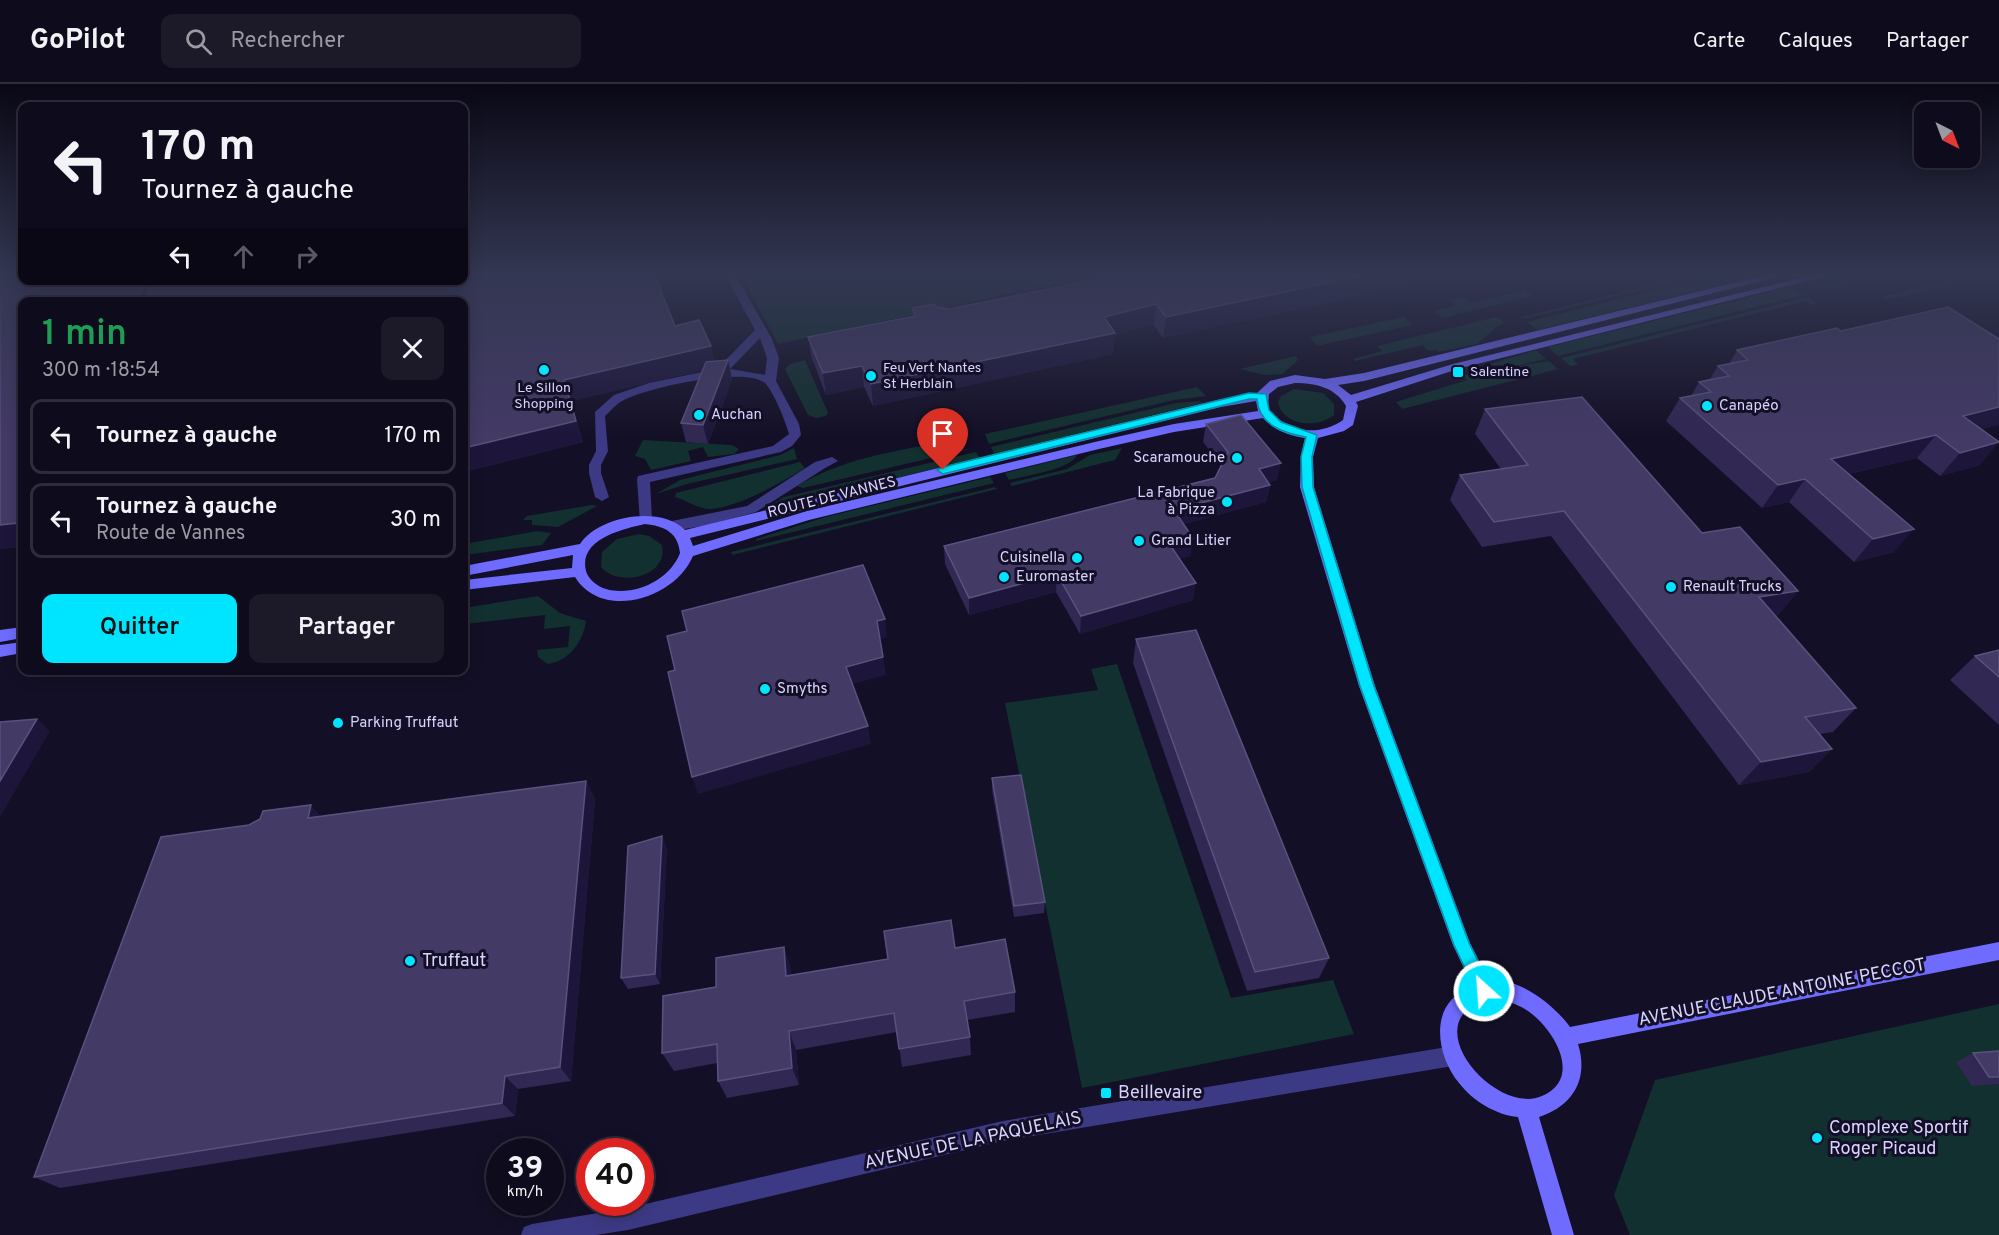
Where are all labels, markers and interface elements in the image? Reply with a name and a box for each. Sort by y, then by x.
search box [161,14,581,68]
text: GoPilot [30,23,125,59]
icon: search [182,25,215,58]
text: Rechercher [230,28,345,55]
text: Carte [1693,28,1745,55]
text: Calques [1778,28,1853,55]
text: Partager [1886,28,1969,55]
north arrow [1914,102,1980,168]
map controls [1914,102,1980,168]
text: 170 m [141,122,255,175]
icon: left [42,126,120,204]
text: Tournez à gauche [141,174,354,208]
icon: left [164,240,197,273]
icon: ahead [227,240,260,273]
icon: right [290,240,323,273]
text: 1 min [42,312,127,358]
button: close [381,317,444,380]
text: 300 m · 18:54 [42,358,160,384]
place label: Feu Vert Nantes St Herblain [883,360,981,393]
marker: Le Sillon Shopping [537,363,551,377]
place label: Salentine [1470,364,1529,381]
marker: Salentine [1451,365,1465,379]
marker: Feu Vert Nantes St Herblain [864,369,878,383]
place label: Le Sillon Shopping [514,380,574,413]
place label: Canapéo [1719,397,1779,416]
marker: Canapéo [1700,399,1714,413]
place label: Auchan [711,406,762,425]
marker: Auchan [692,408,706,422]
pin [917,408,968,470]
icon: arrive [926,417,959,450]
icon: left [45,420,78,453]
text: Tournez à gauche [96,423,277,450]
text: 170 m [384,423,441,450]
place label: Scaramouche [1133,449,1225,468]
marker: Scaramouche [1230,451,1244,465]
street label: ROUTE DE VANNES [766,473,898,523]
place label: La Fabrique à Pizza [1137,484,1215,520]
text: Tournez à gauche [96,494,277,521]
marker: La Fabrique à Pizza [1220,495,1234,509]
icon: left [45,504,78,537]
text: 30 m [390,507,441,534]
text: Route de Vannes [96,521,245,547]
place label: Grand Litier [1151,532,1231,551]
marker: Grand Litier [1132,534,1146,548]
place label: Cuisinella [1000,549,1065,568]
marker: Cuisinella [1070,551,1084,565]
place label: Euromaster [1016,568,1095,587]
marker: Euromaster [997,570,1011,584]
place label: Renault Trucks [1683,578,1782,597]
marker: Renault Trucks [1664,580,1678,594]
button: Quitter [42,594,237,663]
button: Partager [249,594,444,663]
place label: Smyths [777,680,828,699]
marker: Smyths [758,682,772,696]
place label: Parking Truffaut [350,714,459,733]
marker: Parking Truffaut [331,716,345,730]
place label: Truffaut [422,950,486,973]
marker: Truffaut [403,954,417,968]
street label: AVENUE CLAUDE ANTOINE PECCOT [1636,954,1928,1032]
position arrow [1452,959,1516,1023]
place label: Beillevaire [1118,1082,1202,1105]
marker: Beillevaire [1099,1086,1113,1100]
street label: AVENUE DE LA PAQUELAIS [862,1107,1084,1175]
place label: Complexe Sportif Roger Picaud [1829,1117,1968,1161]
marker: Complexe Sportif Roger Picaud [1810,1131,1824,1145]
speed limit sign: 40 [576,1138,654,1216]
text: 39 [507,1151,543,1188]
text: km/h [507,1183,543,1202]

